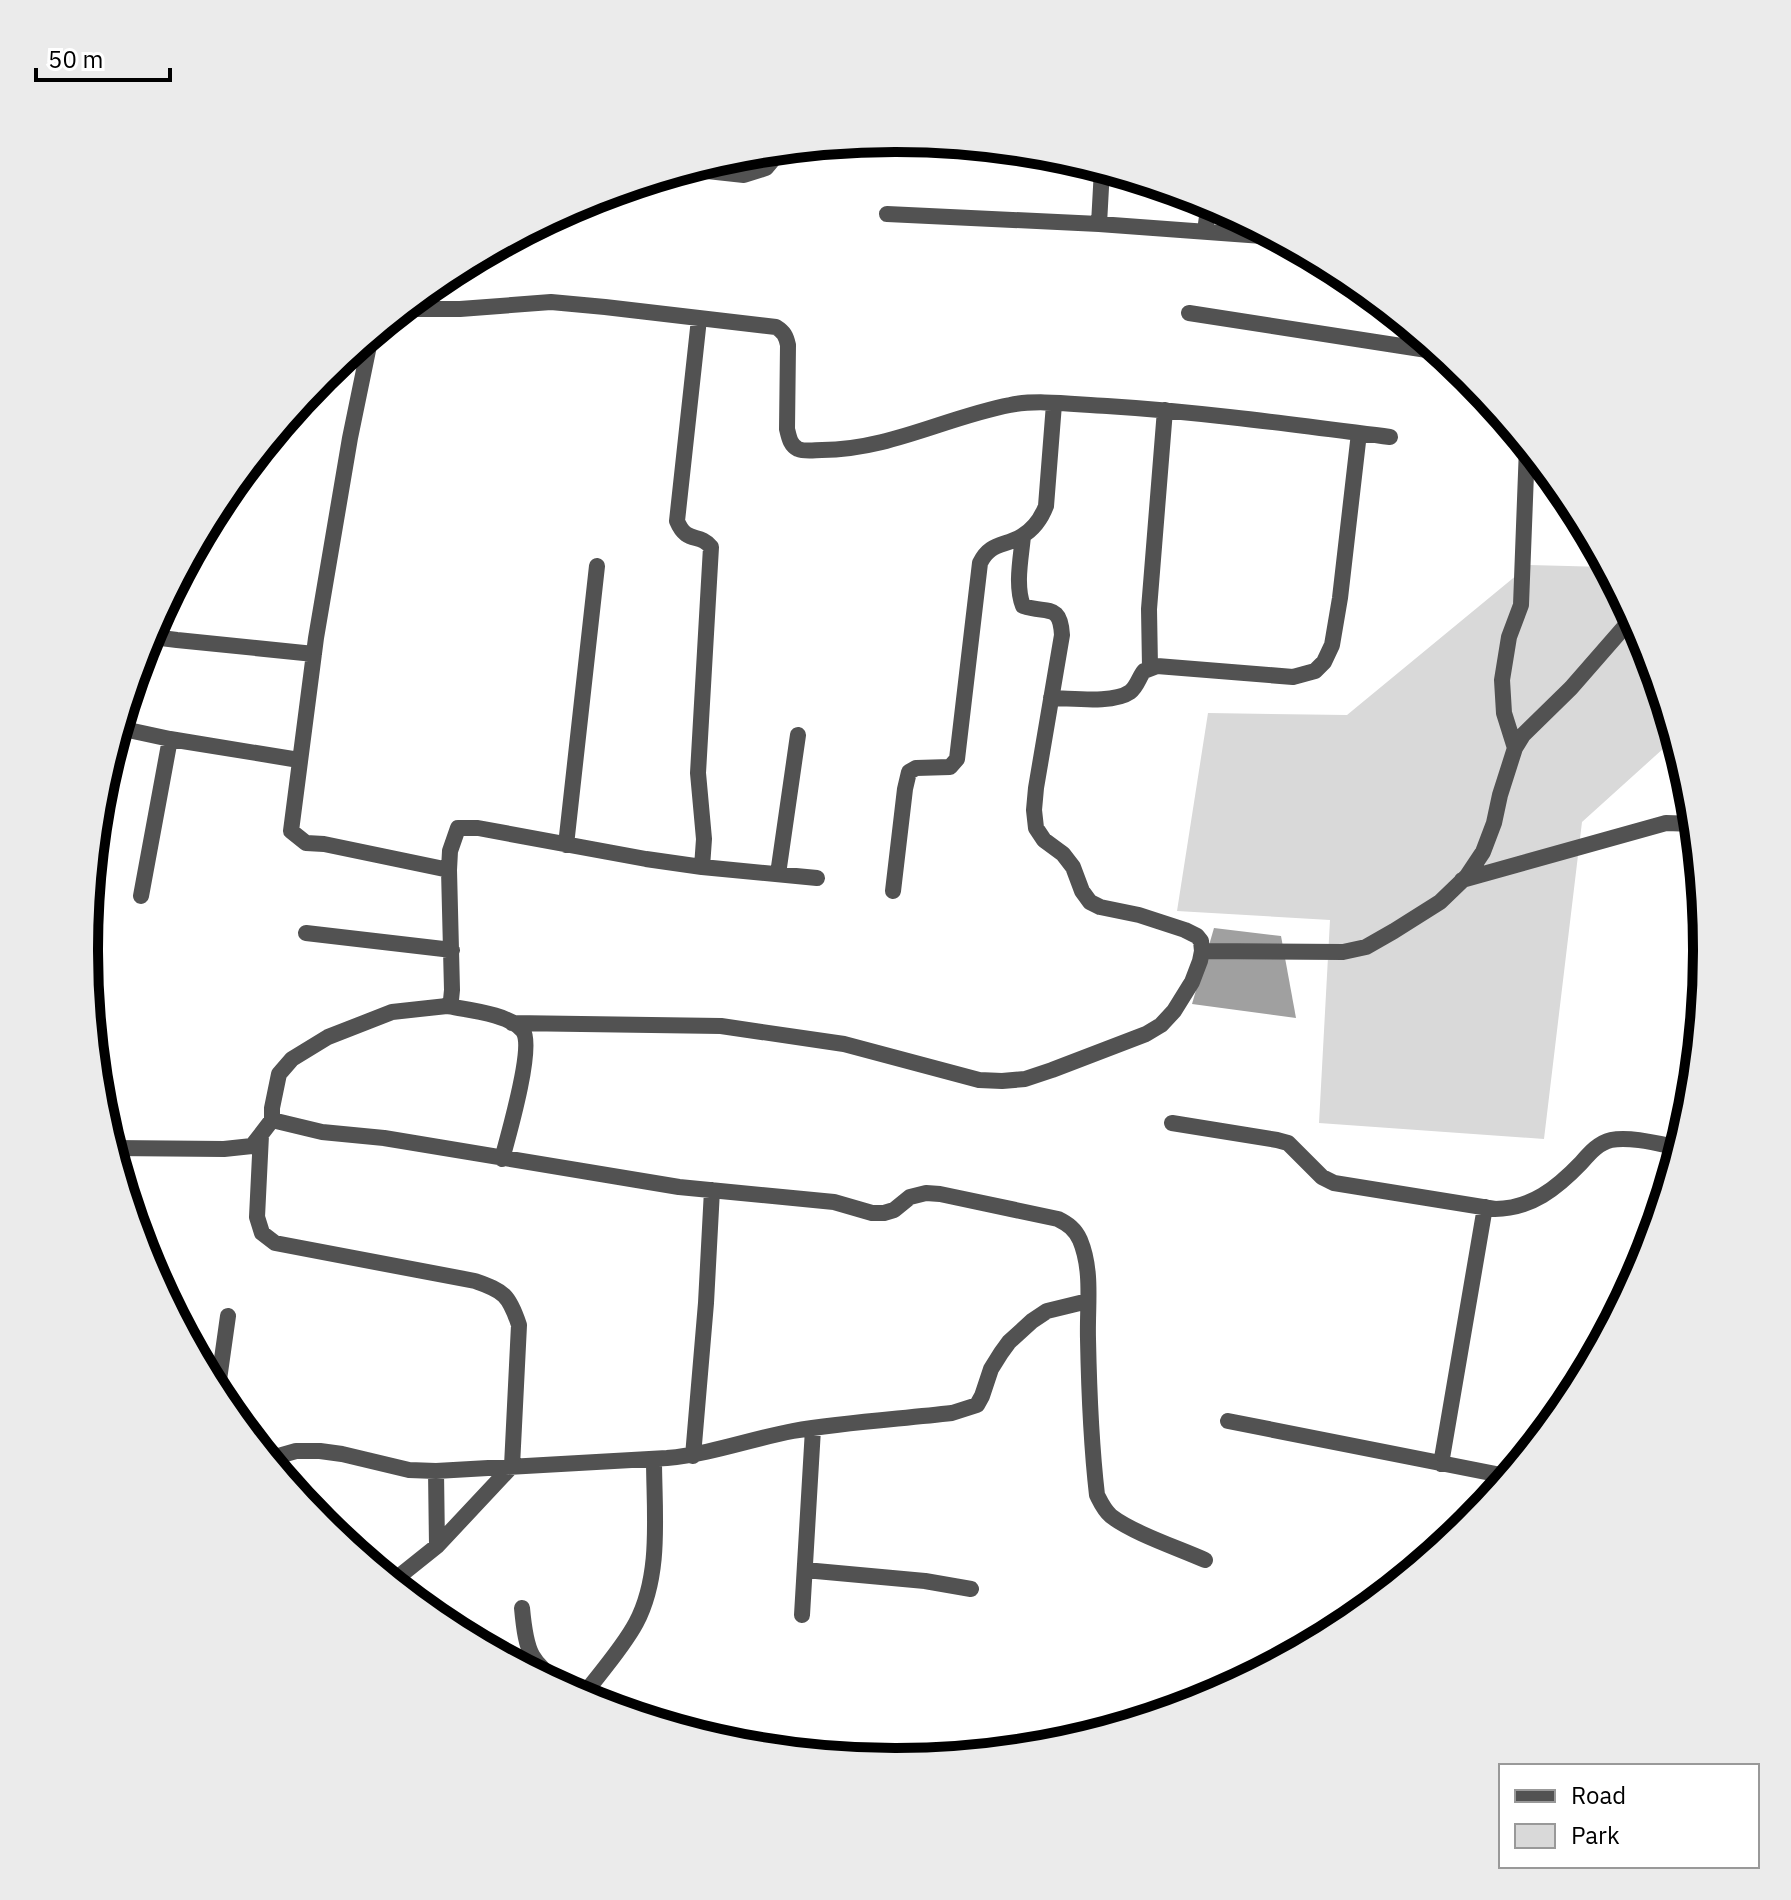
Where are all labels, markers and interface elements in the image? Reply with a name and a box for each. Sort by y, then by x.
scale bar [36,32,170,82]
text: 50 m [48,43,103,75]
legend [1499,1764,1759,1868]
text: Road [1571,1779,1626,1811]
text: Park [1571,1819,1620,1851]

